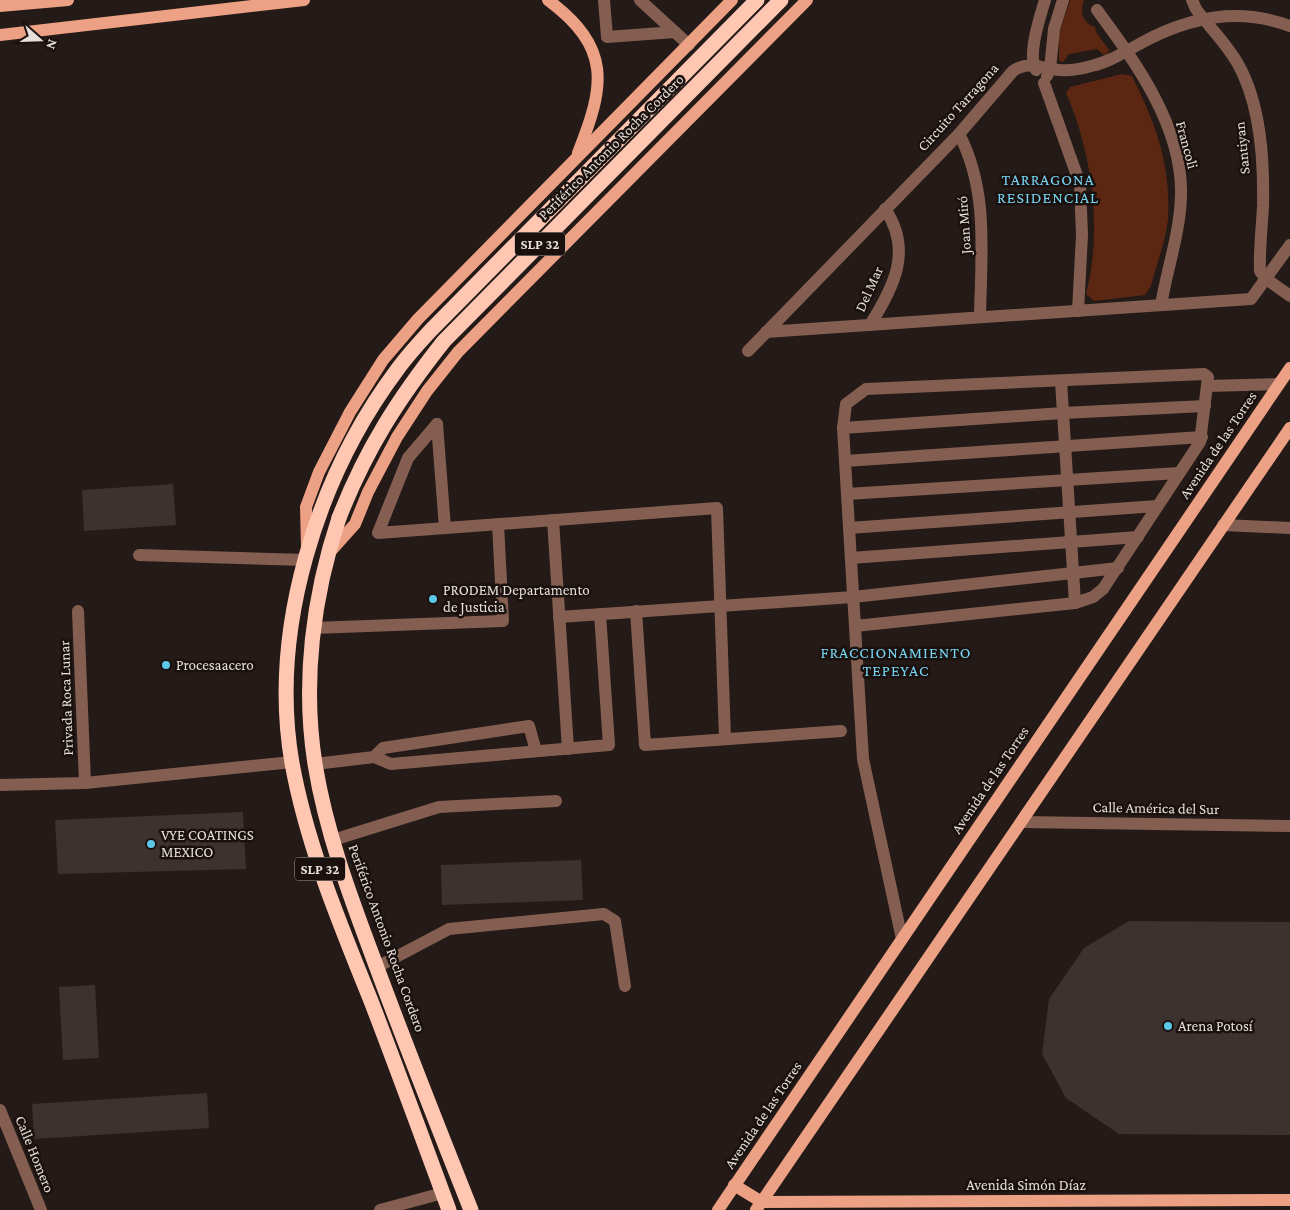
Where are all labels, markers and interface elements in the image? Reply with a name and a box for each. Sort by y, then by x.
north arrow [15,15,65,65]
text: N [43,37,61,52]
street label: Circuito Tarragona [914,60,1002,155]
street label: Periférico Antonio Rocha Cordero [535,71,687,223]
street label: Francoli [1173,119,1201,171]
street label: Santiyan [1231,121,1254,175]
district label: TARRAGONA RESIDENCIAL [997,171,1099,206]
street label: Joan Miró [954,195,975,257]
road number: SLP 32 [515,232,565,255]
street label: Del Mar [852,263,886,314]
street label: Avenida de las Torres [1176,388,1260,502]
place label: PRODEM Departamento de Justicia [443,582,590,616]
marker: PRODEM Departamento de Justicia [427,593,439,605]
street label: Privada Roca Lunar [56,639,76,756]
district label: FRACCIONAMIENTO TEPEYAC [821,644,971,679]
place label: Procesaacero [176,657,254,673]
marker: Procesaacero [160,659,172,671]
street label: Avenida de las Torres [948,723,1032,837]
street label: Calle América del Sur [1092,799,1220,817]
place label: VYE COATINGS MEXICO [161,827,254,860]
marker: VYE COATINGS MEXICO [145,838,157,850]
street label: Periférico Antonio Rocha Cordero [346,842,428,1034]
road number: SLP 32 [295,858,345,881]
place label: Arena Potosí [1178,1018,1254,1034]
marker: Arena Potosí [1162,1020,1174,1032]
street label: Avenida de las Torres [721,1058,805,1172]
street label: Calle Homero [12,1113,58,1195]
street label: Avenida Simón Díaz [966,1177,1086,1193]

